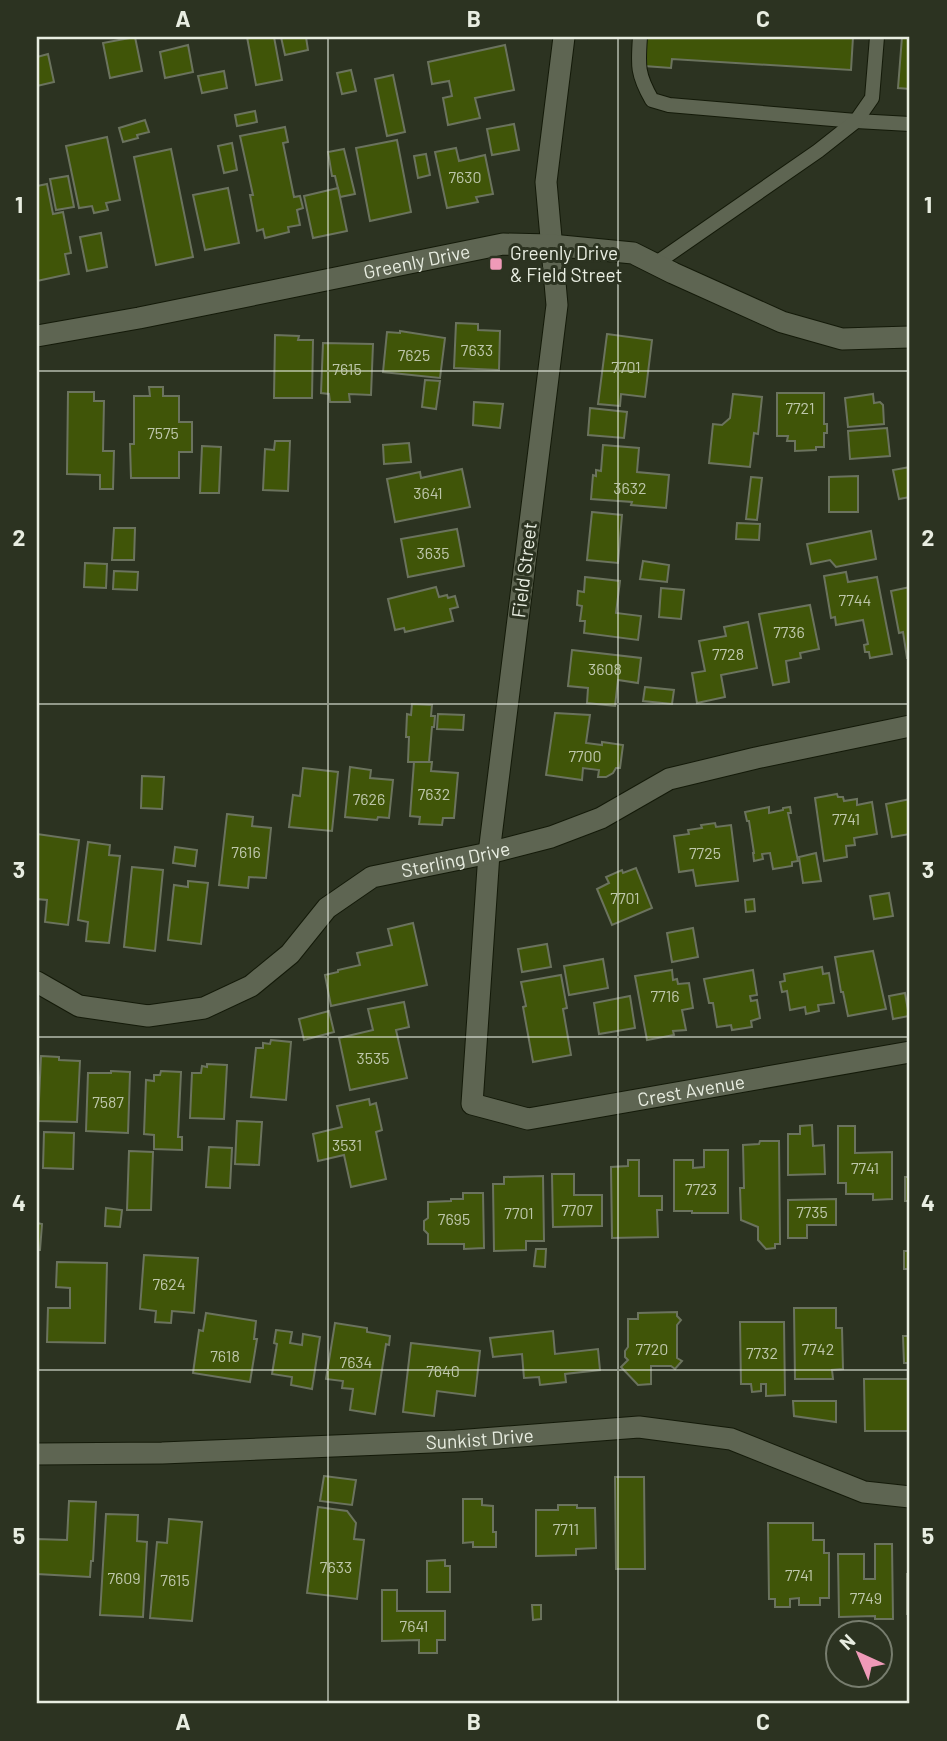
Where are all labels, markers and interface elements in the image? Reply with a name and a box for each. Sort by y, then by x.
text: A [175,4,191,32]
text: B [467,4,481,32]
text: C [756,4,770,32]
house number: 7630 [448,167,482,186]
text: 1 [15,190,23,218]
text: 1 [924,190,932,218]
street label: Greenly Drive [361,239,472,283]
place label: Greenly Drive & Field Street [510,241,622,286]
marker: Greenly Drive & Field Street [488,256,504,272]
house number: 7633 [461,340,493,359]
house number: 7625 [398,345,430,364]
house number: 7701 [611,357,641,376]
house number: 7615 [332,359,362,378]
house number: 7721 [785,398,815,417]
house number: 7575 [147,423,179,442]
house number: 3632 [613,478,647,497]
house number: 3641 [413,483,443,502]
street label: Field Street [506,521,541,619]
text: 2 [13,523,25,551]
text: 2 [922,523,934,551]
house number: 3635 [417,543,449,562]
house number: 7744 [839,590,871,609]
house number: 7736 [773,622,805,641]
house number: 7728 [712,644,744,663]
house number: 3608 [588,659,622,678]
house number: 7700 [568,746,602,765]
house number: 7632 [418,784,450,803]
house number: 7626 [353,789,385,808]
house number: 7741 [832,809,860,828]
street label: Sterling Drive [399,836,512,882]
house number: 7616 [231,842,261,861]
house number: 7725 [689,843,721,862]
text: 3 [13,855,25,883]
text: 3 [922,855,934,883]
house number: 7701 [610,888,640,907]
house number: 7716 [650,986,680,1005]
house number: 3535 [357,1048,389,1067]
street label: Crest Avenue [636,1069,747,1111]
house number: 7587 [92,1092,124,1111]
house number: 3531 [332,1135,362,1154]
house number: 7741 [851,1158,879,1177]
house number: 7723 [685,1179,717,1198]
text: 4 [12,1188,26,1216]
text: 4 [921,1188,935,1216]
house number: 7707 [561,1200,593,1219]
house number: 7735 [796,1202,828,1221]
house number: 7701 [504,1203,534,1222]
house number: 7695 [438,1209,470,1228]
house number: 7624 [152,1274,186,1293]
house number: 7720 [636,1339,668,1358]
house number: 7742 [802,1339,834,1358]
house number: 7732 [746,1343,778,1362]
house number: 7618 [210,1346,240,1365]
house number: 7634 [340,1352,372,1371]
house number: 7640 [426,1361,460,1380]
street label: Sunkist Drive [425,1423,534,1453]
house number: 7711 [553,1519,579,1538]
text: 5 [13,1521,25,1549]
text: 5 [922,1521,934,1549]
house number: 7633 [320,1557,352,1576]
house number: 7741 [785,1565,813,1584]
house number: 7609 [107,1568,141,1587]
house number: 7615 [160,1570,190,1589]
house number: 7749 [850,1588,882,1607]
house number: 7641 [400,1616,428,1635]
north arrow [824,1618,894,1688]
text: N [834,1629,859,1654]
text: A [175,1707,191,1735]
text: B [467,1707,481,1735]
text: C [756,1707,770,1735]

